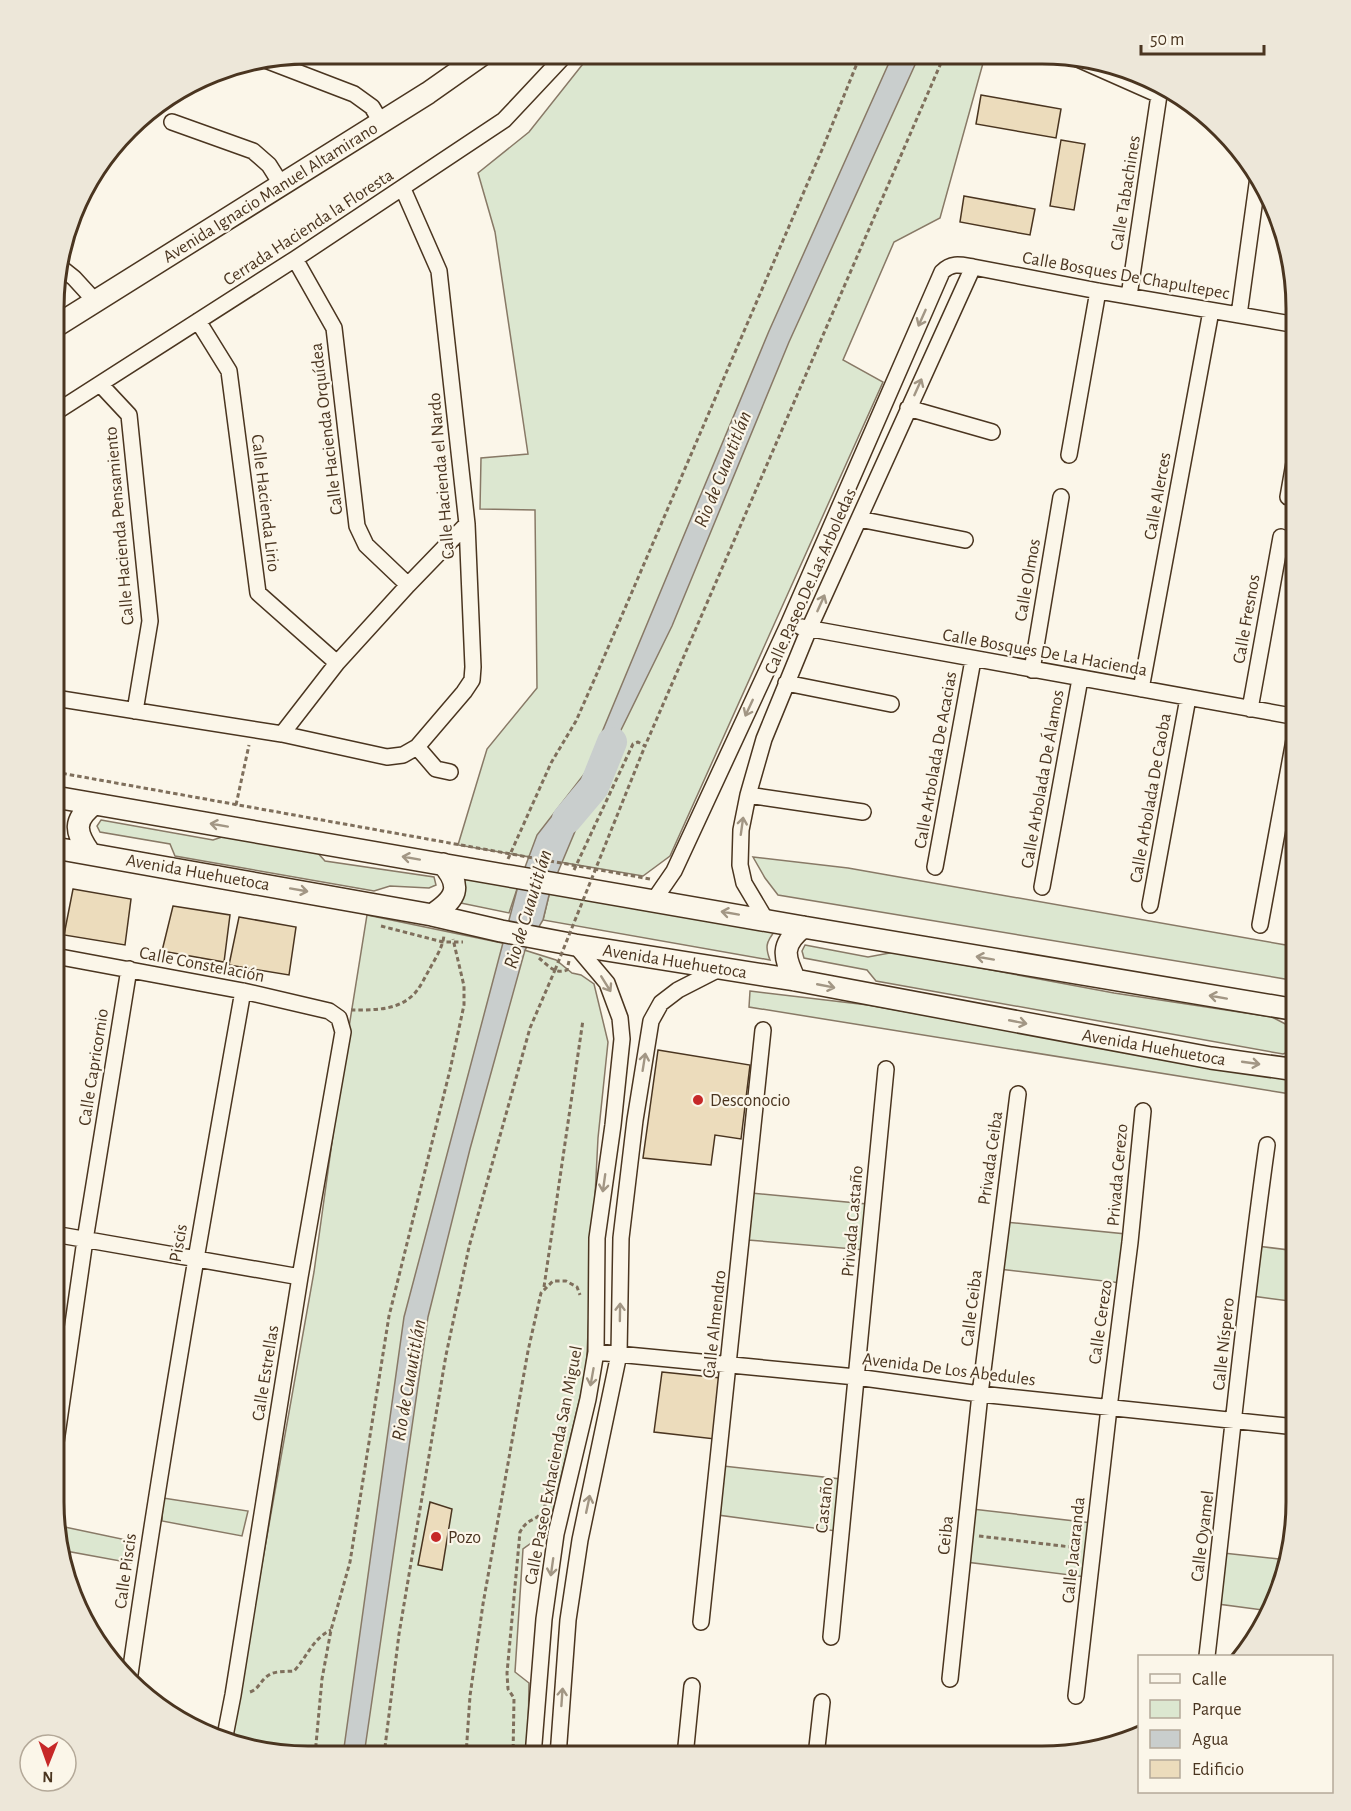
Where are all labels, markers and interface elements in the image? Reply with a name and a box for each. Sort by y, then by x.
scale bar [1141,18,1264,56]
text: 50 m [1150,31,1184,49]
street label: Avenida Ignacio Manuel Altamirano [160,119,381,267]
street label: Calle Tabachines [1108,134,1144,252]
street label: Cerrada Hacienda la Floresta [220,166,397,290]
street label: Calle Bosques De Chapultepec [1021,249,1231,303]
one-way arrow [916,309,927,327]
street label: Calle Hacienda Orquídea [307,342,346,516]
one-way arrow [913,378,924,396]
street label: Calle Hacienda el Nardo [426,392,458,560]
water label: Rio de Cuautitlán [691,408,755,530]
street label: Calle Hacienda Pensamiento [102,426,138,626]
street label: Calle Hacienda Lirio [248,433,282,573]
street label: Calle Alerces [1141,451,1175,541]
street label: Calle Paseo De Las Arboledas [762,486,860,677]
street label: Calle Olmos [1012,537,1044,623]
street label: Calle Fresnos [1230,573,1264,665]
one-way arrow [816,594,827,612]
street label: Calle Bosques De La Hacienda [941,626,1149,680]
street label: Calle Arbolada De Acacias [912,670,960,850]
street label: Calle Arbolada De Álamos [1015,688,1068,870]
one-way arrow [742,698,754,716]
street label: Calle Arbolada De Caoba [1127,712,1175,885]
one-way arrow [737,816,748,836]
one-way arrow [210,820,230,831]
water label: Rio de Cuautitlán [500,847,556,971]
street label: Avenida Huehuetoca [124,851,271,895]
one-way arrow [402,852,422,863]
one-way arrow [289,885,308,896]
one-way arrow [721,907,741,918]
street label: Avenida Huehuetoca [601,942,748,982]
street label: Calle Constelación [138,944,266,986]
one-way arrow [975,952,995,963]
one-way arrow [600,976,612,992]
one-way arrow [816,981,836,992]
one-way arrow [1209,991,1229,1002]
street label: Calle Capricornio [76,1007,112,1127]
one-way arrow [1008,1017,1027,1028]
street label: Avenida Huehuetoca [1080,1026,1227,1070]
one-way arrow [639,1053,650,1073]
one-way arrow [1241,1058,1261,1069]
place label: Desconocio [710,1092,791,1110]
marker: Desconocio [691,1093,705,1107]
street label: Privada Ceiba [975,1110,1006,1206]
street label: Privada Cerezo [1105,1123,1131,1227]
street label: Privada Castaño [839,1164,867,1278]
one-way arrow [599,1172,610,1192]
street label: Piscis [167,1223,191,1264]
street label: Calle Almendro [700,1269,730,1379]
street label: Calle Ceiba [958,1269,986,1347]
street label: Calle Cerezo [1086,1279,1116,1366]
street label: Calle Níspero [1210,1297,1238,1391]
one-way arrow [614,1303,625,1323]
water label: Rio de Cuautitlán [388,1318,430,1443]
street label: Calle Estrellas [250,1324,282,1422]
street label: Calle Paseo Exhacienda San Miguel [522,1344,586,1586]
street label: Avenida De Los Abedules [861,1350,1037,1390]
one-way arrow [586,1366,597,1386]
street label: Castaño [813,1476,837,1534]
street label: Calle Oyamel [1188,1489,1218,1583]
one-way arrow [583,1495,594,1515]
street label: Calle Jacaranda [1059,1496,1089,1604]
street label: Ceiba [935,1515,957,1556]
place label: Pozo [448,1529,481,1547]
marker: Pozo [429,1530,443,1544]
street label: Calle Piscis [112,1532,140,1610]
one-way arrow [546,1557,557,1577]
legend [1138,1655,1333,1793]
text: Calle [1192,1671,1227,1689]
one-way arrow [557,1688,568,1708]
text: Parque [1192,1701,1241,1719]
text: Agua [1192,1731,1229,1749]
north arrow [18,1733,78,1793]
text: Edificio [1192,1761,1244,1779]
text: N [42,1769,53,1785]

